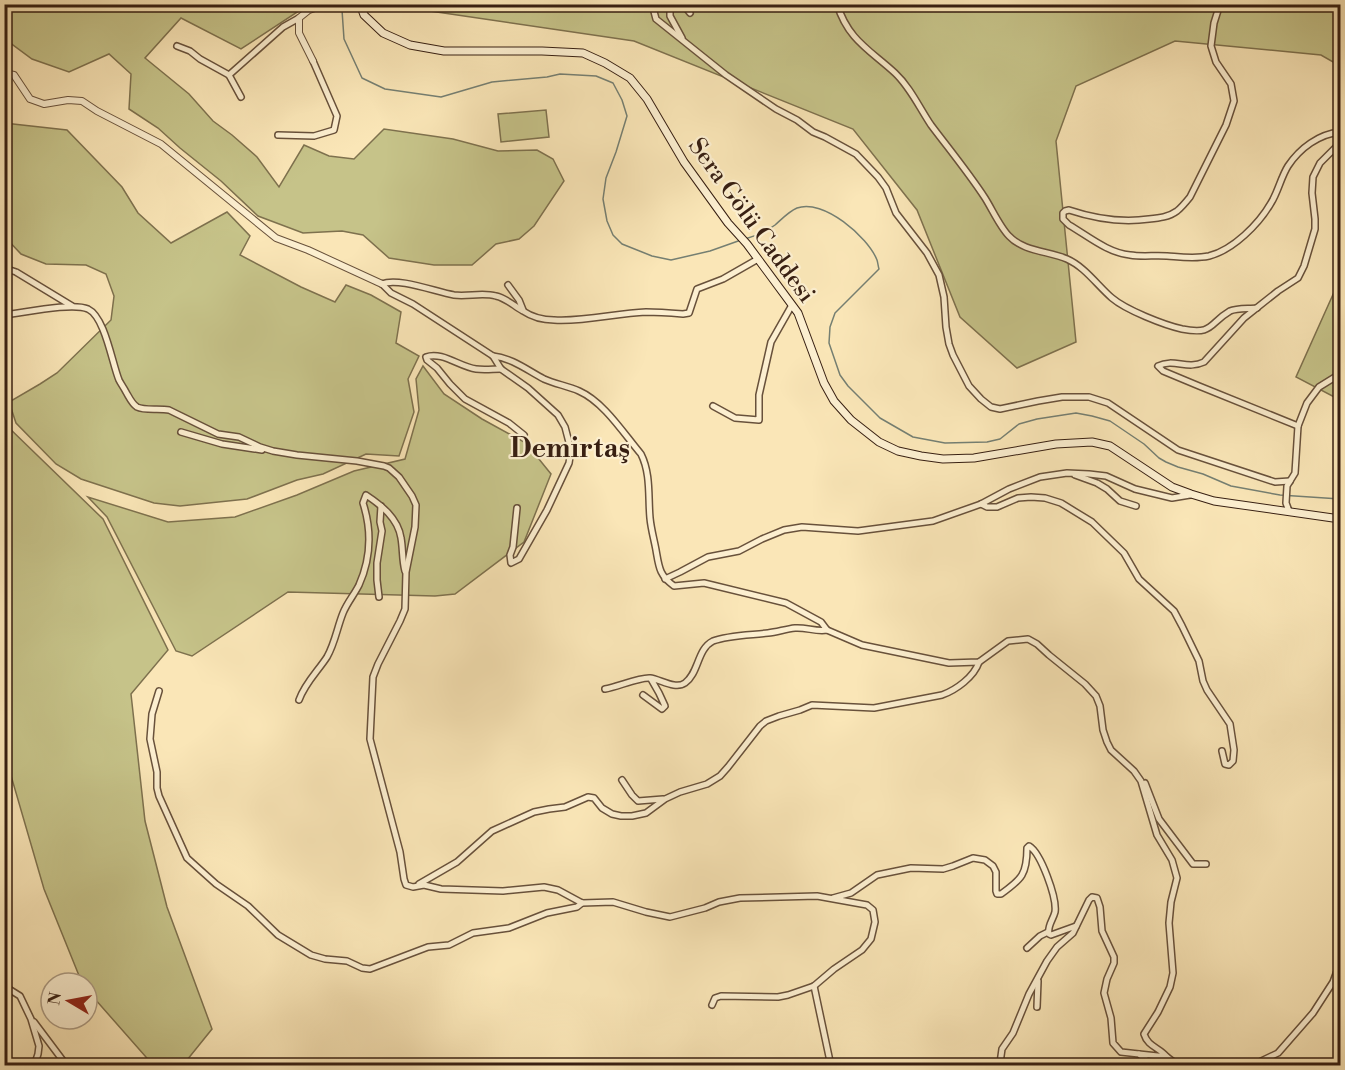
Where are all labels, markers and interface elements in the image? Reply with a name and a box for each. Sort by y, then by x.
street label: Sera Gölü Caddesi [681,132,821,309]
district label: Demirtaş [510,432,630,466]
north arrow [39,971,99,1031]
text: N [44,990,66,1007]

